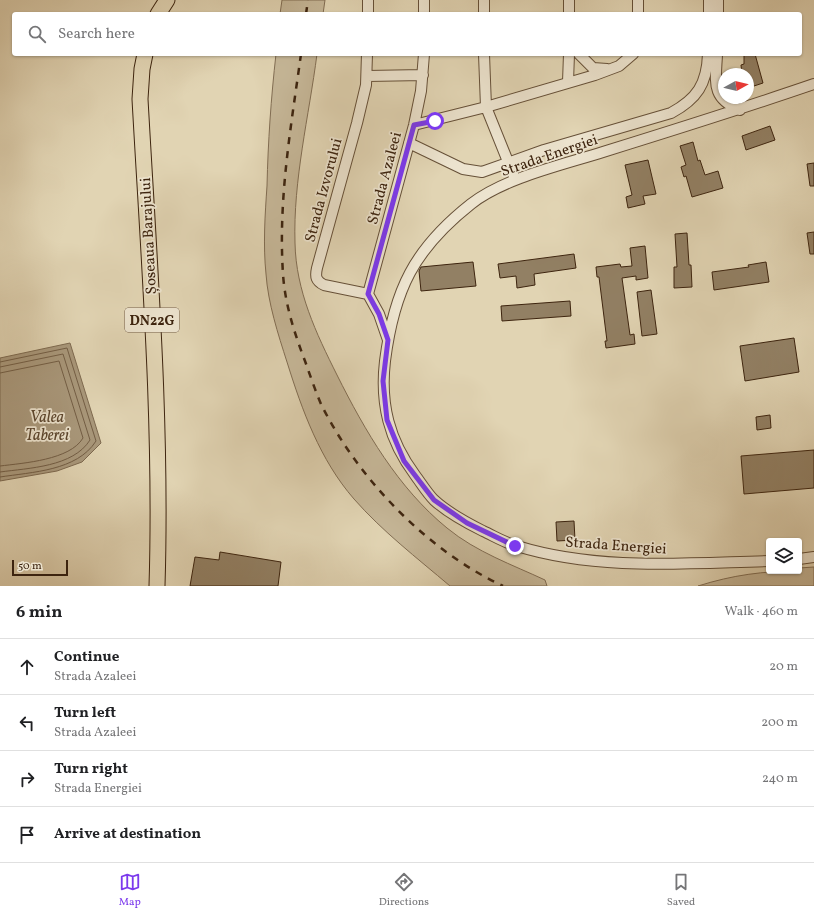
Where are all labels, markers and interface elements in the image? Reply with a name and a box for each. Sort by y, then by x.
search box [12,12,802,56]
icon: search [26,23,48,45]
text: Search here [58,24,135,45]
north arrow [718,68,754,104]
route start [426,112,444,130]
street label: Strada Azaleei [363,130,408,227]
street label: Strada Energiei [498,130,601,183]
street label: Strada Izvorului [300,136,348,245]
street label: Șoseaua Barajului [136,177,163,295]
road number: DN22G [125,308,179,332]
water label: Valea Taberei [25,407,70,447]
street label: Strada Energiei [565,532,667,561]
route end [506,537,524,555]
map controls [766,538,802,574]
button: layers [766,538,802,574]
scale bar [12,558,68,577]
text: 50 m [18,559,42,574]
text: 6 min [16,601,62,624]
text: Walk · 460 m [725,603,798,621]
text: Continue [54,647,119,668]
icon: ahead [16,656,38,678]
text: 20 m [769,658,798,676]
text: Strada Azaleei [54,668,136,686]
text: Turn left [54,703,116,724]
icon: left [16,712,38,734]
text: 200 m [761,714,798,732]
text: Strada Azaleei [54,724,136,742]
text: Turn right [54,759,128,780]
icon: right [16,768,38,790]
text: 240 m [762,770,798,788]
text: Strada Energiei [54,780,142,798]
icon: arrive [16,824,38,846]
text: Arrive at destination [54,824,201,845]
tab: Map [119,871,141,910]
tab: Directions [379,871,429,910]
tab: Saved [667,871,695,910]

